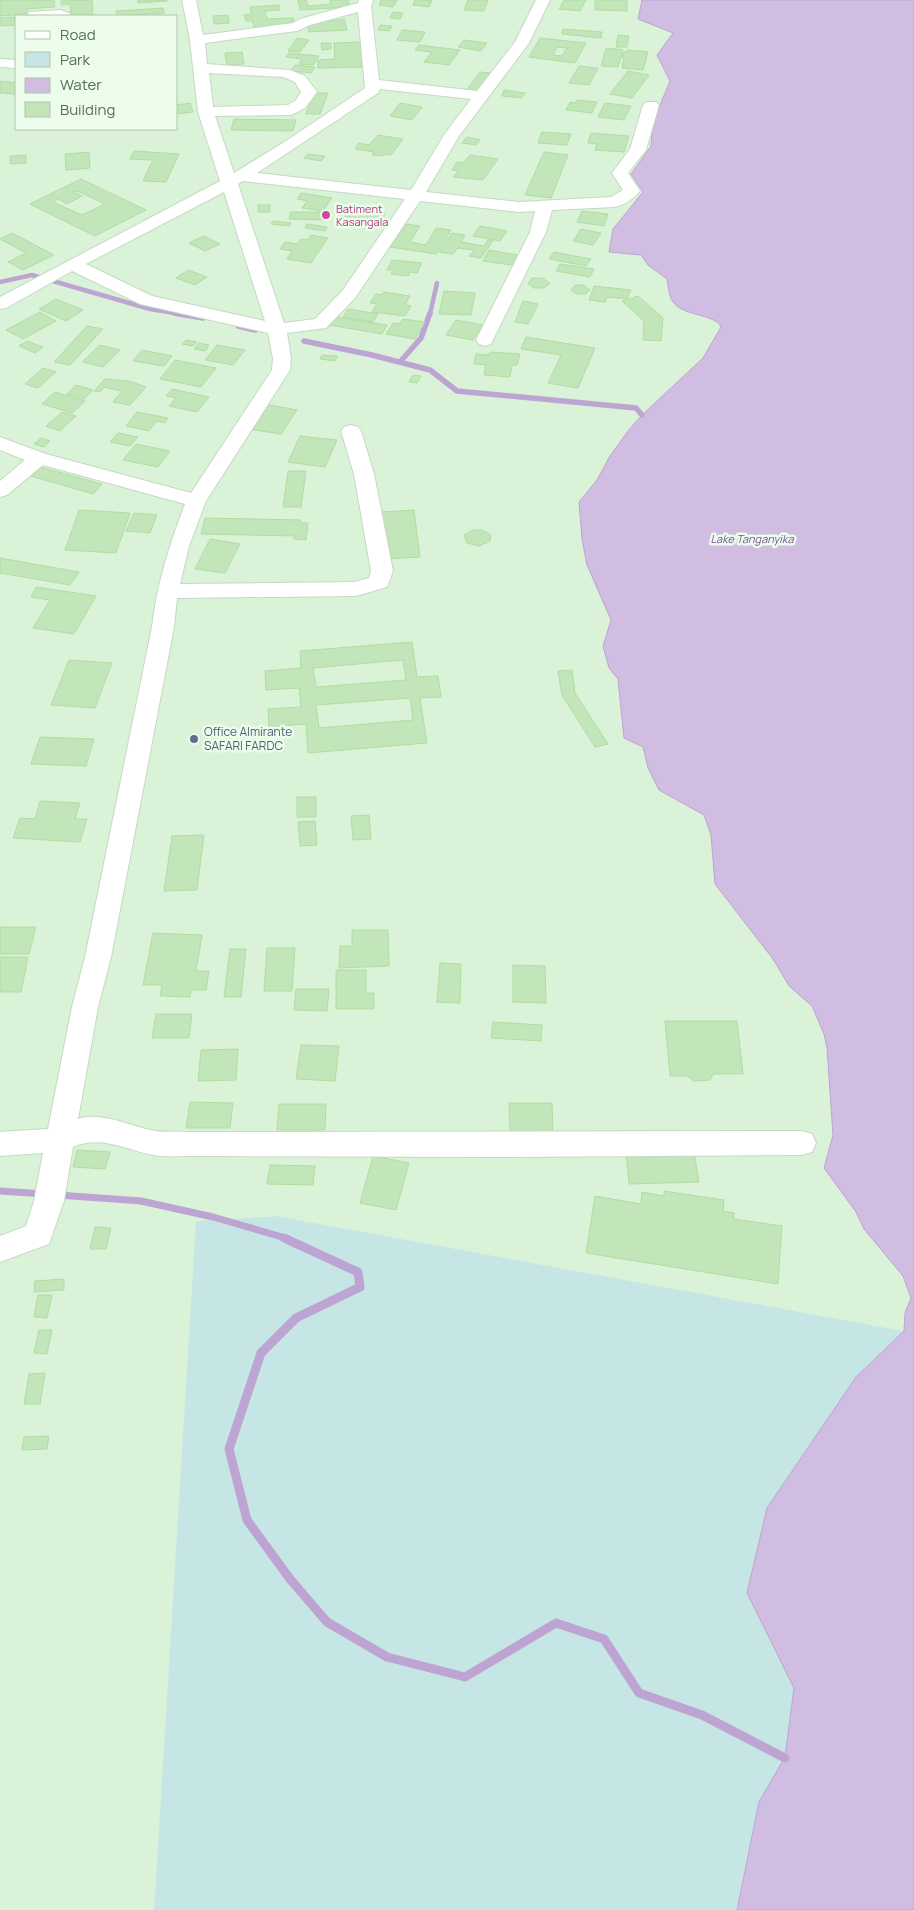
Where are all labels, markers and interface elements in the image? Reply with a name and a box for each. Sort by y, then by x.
legend [15,15,178,130]
text: Road [60,24,96,45]
text: Park [60,49,90,70]
text: Water [60,74,102,95]
text: Building [60,99,115,120]
place label: Batiment Kasangala [336,201,388,229]
marker: Batiment Kasangala [320,209,332,221]
water label: Lake Tanganyika [710,531,794,546]
place label: Office Almirante SAFARI FARDC [204,723,292,754]
marker: Office Almirante SAFARI FARDC [188,733,200,745]

